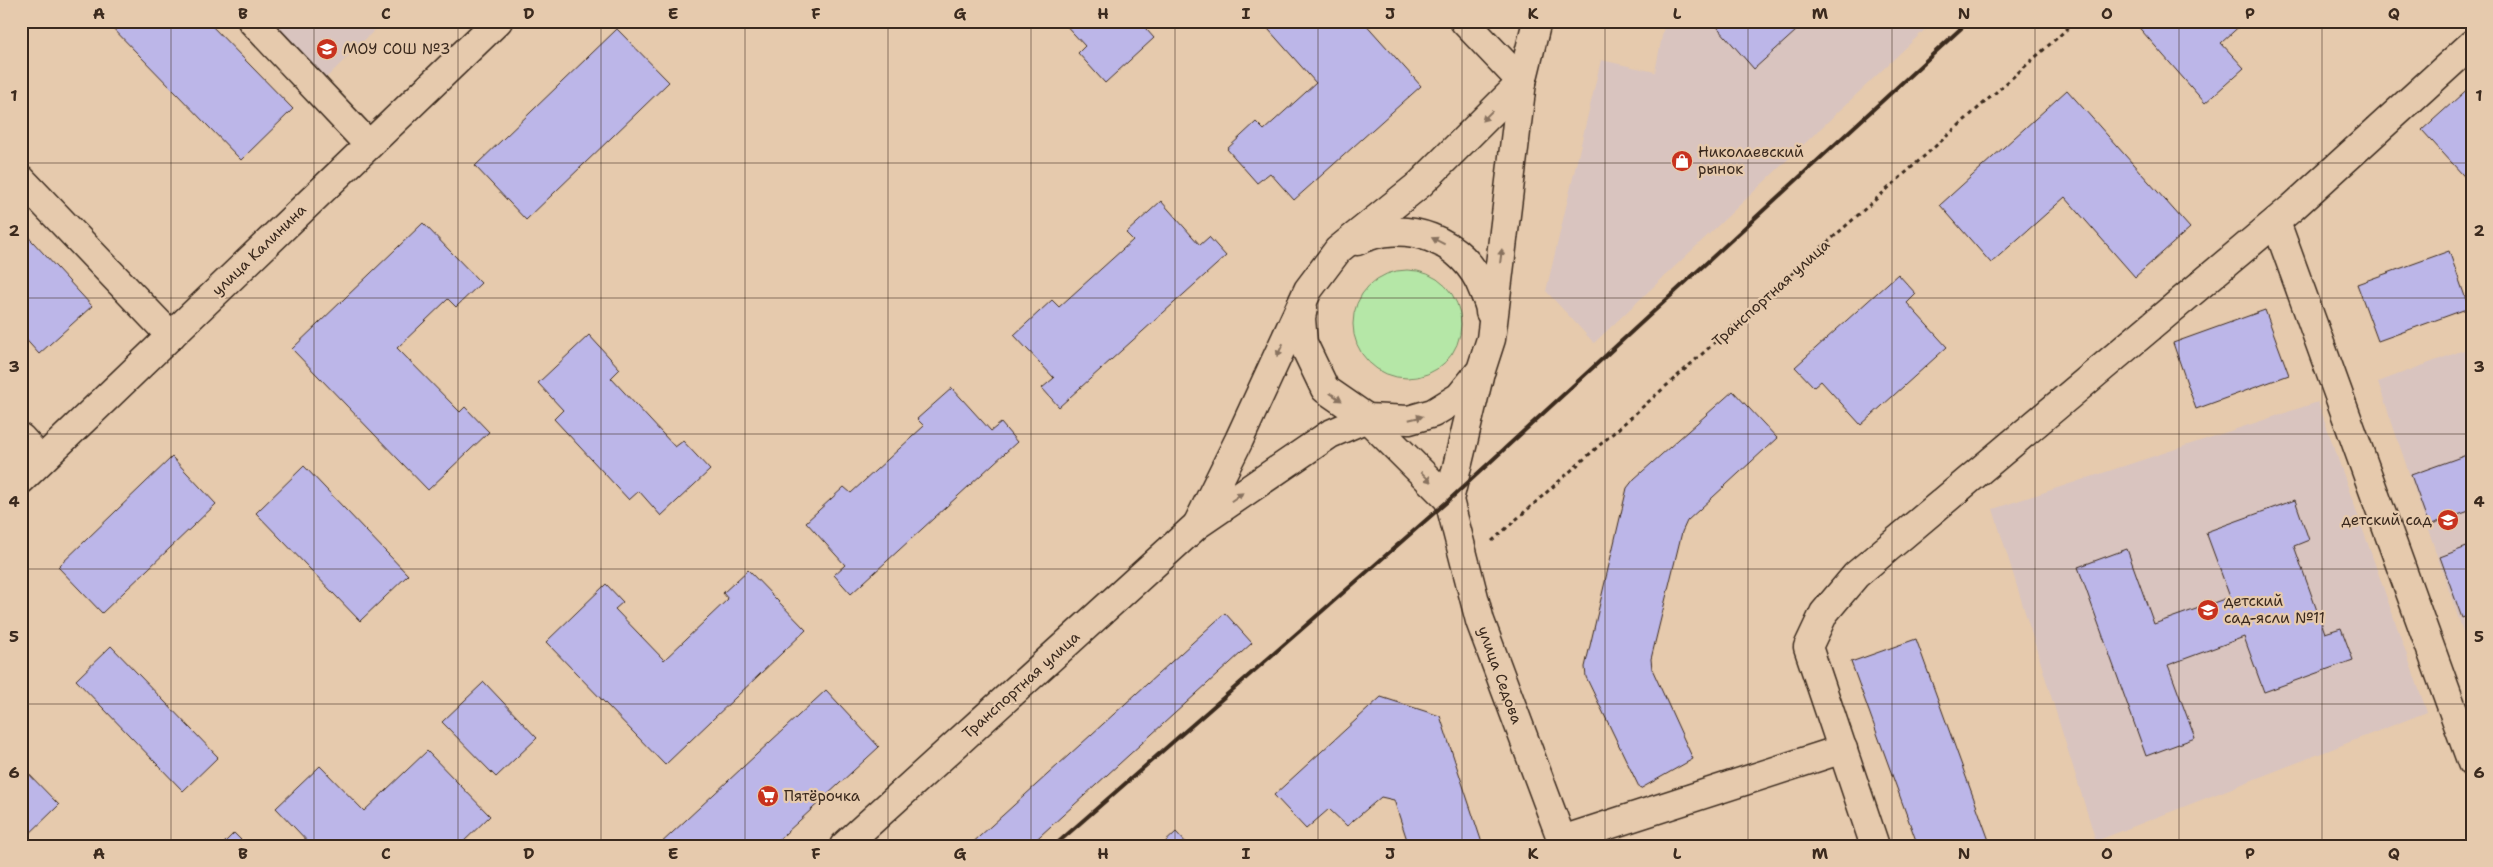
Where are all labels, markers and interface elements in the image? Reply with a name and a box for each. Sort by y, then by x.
text: A [93,3,105,24]
text: B [238,3,248,24]
text: C [381,3,391,24]
text: D [523,3,535,24]
text: E [668,3,678,24]
text: F [811,3,821,24]
text: G [954,3,967,24]
text: H [1097,3,1109,24]
text: I [1242,3,1251,24]
text: J [1385,3,1395,24]
text: K [1528,3,1539,24]
text: L [1673,3,1682,24]
text: M [1812,3,1829,24]
text: N [1958,3,1970,24]
text: O [2101,3,2113,24]
text: P [2245,3,2255,24]
text: Q [2388,3,2400,24]
school or university icon: МОУ СОШ №3 [315,37,339,61]
place label: МОУ СОШ №3 [343,39,451,59]
text: 1 [10,85,18,106]
text: 1 [2475,85,2483,106]
one-way arrow [1481,110,1493,122]
place label: Николаевский рынок [1698,142,1804,179]
shop icon: Николаевский рынок [1670,149,1694,173]
street label: улица Калинина [208,199,311,300]
text: 2 [8,220,20,241]
text: 2 [2473,220,2485,241]
street label: Транспортная улица [1708,234,1834,351]
one-way arrow [1430,237,1445,245]
one-way arrow [1497,247,1505,263]
one-way arrow [1275,343,1283,357]
text: 3 [8,356,20,377]
text: 3 [2473,356,2485,377]
one-way arrow [1329,392,1343,402]
one-way arrow [1408,414,1423,422]
one-way arrow [1420,471,1432,483]
text: 4 [8,491,20,512]
text: 4 [2473,491,2485,512]
one-way arrow [1231,492,1244,502]
school or university icon: детский сад [2436,508,2460,532]
place label: детский сад [2341,510,2432,530]
place label: детский сад-ясли №11 [2224,591,2325,628]
school or university icon: детский сад-ясли №11 [2196,598,2220,622]
street label: улица Седова [1473,623,1527,727]
text: 5 [9,626,19,647]
street label: Транспортная улица [958,626,1084,743]
text: 5 [2474,626,2484,647]
text: 6 [8,762,20,783]
text: 6 [2473,762,2485,783]
supermarket icon: Пятёрочка [756,784,780,808]
place label: Пятёрочка [784,786,861,806]
text: A [93,843,105,864]
text: B [238,843,248,864]
text: C [381,843,391,864]
text: D [523,843,535,864]
text: E [668,843,678,864]
text: F [811,843,821,864]
text: G [954,843,967,864]
text: H [1097,843,1109,864]
text: I [1242,843,1251,864]
text: J [1385,843,1395,864]
text: K [1528,843,1539,864]
text: L [1673,843,1682,864]
text: M [1812,843,1829,864]
text: N [1958,843,1970,864]
text: O [2101,843,2113,864]
text: P [2245,843,2255,864]
text: Q [2388,843,2400,864]

